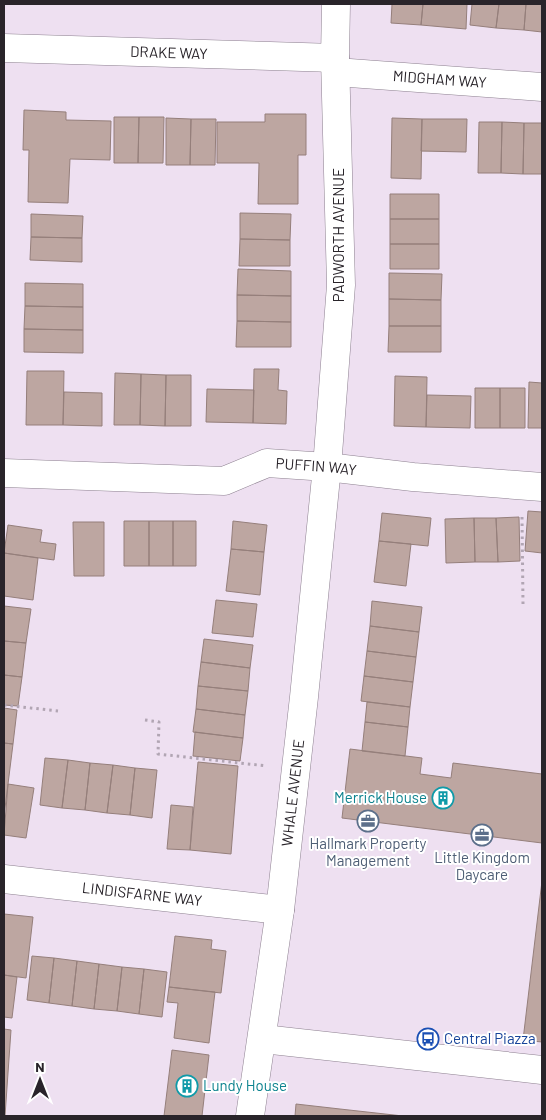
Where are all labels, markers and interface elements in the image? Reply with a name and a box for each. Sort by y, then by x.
street label: DRAKE WAY [130,42,208,62]
street label: MIDGHAM WAY [392,66,487,91]
street label: PADWORTH AVENUE [329,168,347,302]
street label: PUFFIN WAY [275,454,358,478]
street label: WHALE AVENUE [277,738,307,847]
building icon: Merrick House [431,786,455,810]
place label: Merrick House [334,788,427,806]
office icon: Hallmark Property Management [356,809,380,833]
office icon: Little Kingdom Daycare [470,823,494,847]
place label: Hallmark Property Management [309,834,427,869]
place label: Little Kingdom Daycare [434,848,530,883]
street label: LINDISFARNE WAY [81,878,203,909]
bus stop icon: Central Piazza [416,1027,440,1051]
place label: Central Piazza [444,1029,536,1047]
north arrow [15,1055,65,1105]
text: N [35,1058,45,1075]
building icon: Lundy House [175,1074,199,1098]
place label: Lundy House [203,1076,287,1094]

